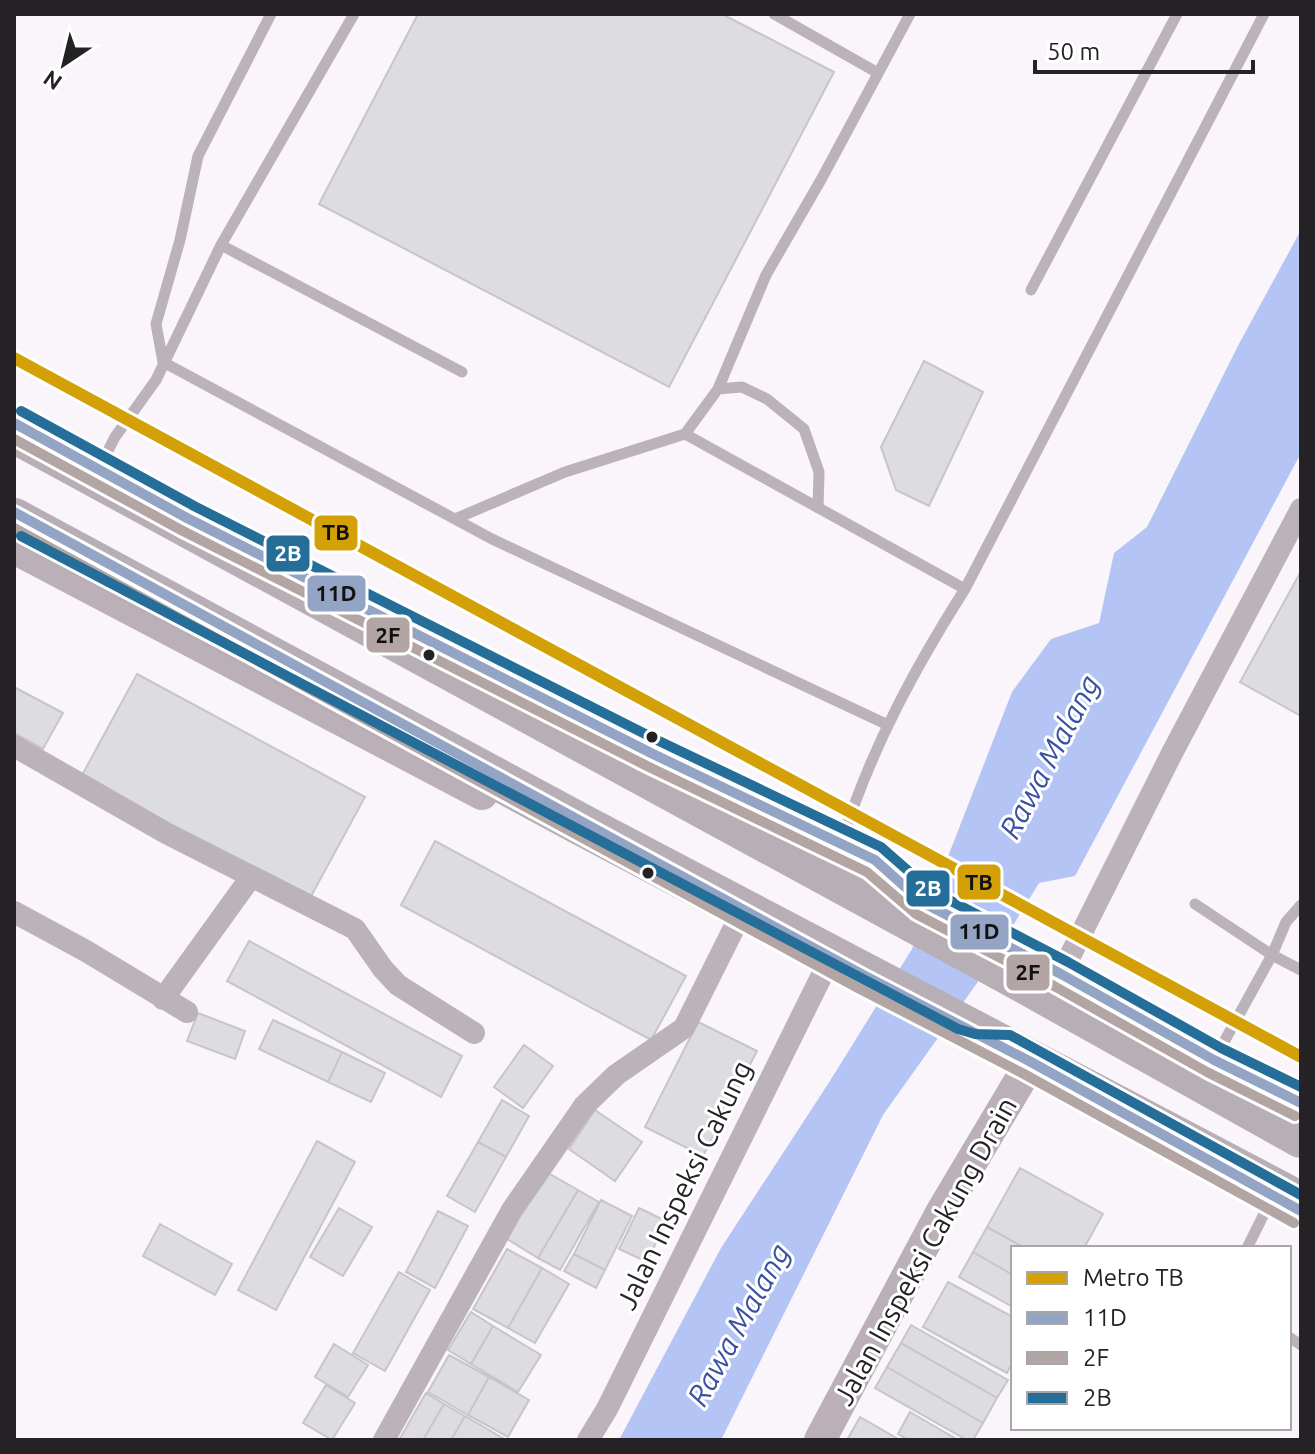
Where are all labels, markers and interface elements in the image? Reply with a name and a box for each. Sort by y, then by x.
north arrow [24,24,104,104]
scale bar [1035,24,1253,74]
text: 50 m [1047,38,1100,65]
text: N [38,66,66,96]
line badge: TB [313,514,359,552]
text: TB [322,519,350,544]
line badge: 2B [265,534,311,573]
text: 2B [275,540,302,565]
line badge: 11D [306,574,367,613]
text: 11D [316,580,356,605]
line badge: 2F [365,616,411,654]
text: 2F [376,622,400,647]
unlabelled marker [421,647,437,663]
water label: Rawa Malang [992,669,1106,844]
unlabelled marker [644,729,660,745]
line badge: TB [956,863,1002,901]
unlabelled marker [640,865,656,881]
line badge: 2B [905,869,951,908]
text: TB [965,869,993,894]
text: 2B [915,875,942,900]
line badge: 11D [949,913,1010,951]
text: 11D [959,918,999,943]
line badge: 2F [1005,953,1051,992]
text: 2F [1016,959,1040,984]
street label: Jalan Inspeksi Cakung [610,1055,757,1314]
street label: Jalan Inspeksi Cakung Drain [827,1092,1022,1410]
water label: Rawa Malang [680,1238,797,1411]
legend [1011,1246,1291,1430]
text: Metro TB [1083,1264,1184,1291]
text: 11D [1083,1304,1127,1331]
text: 2F [1083,1344,1109,1371]
text: 2B [1083,1384,1112,1411]

